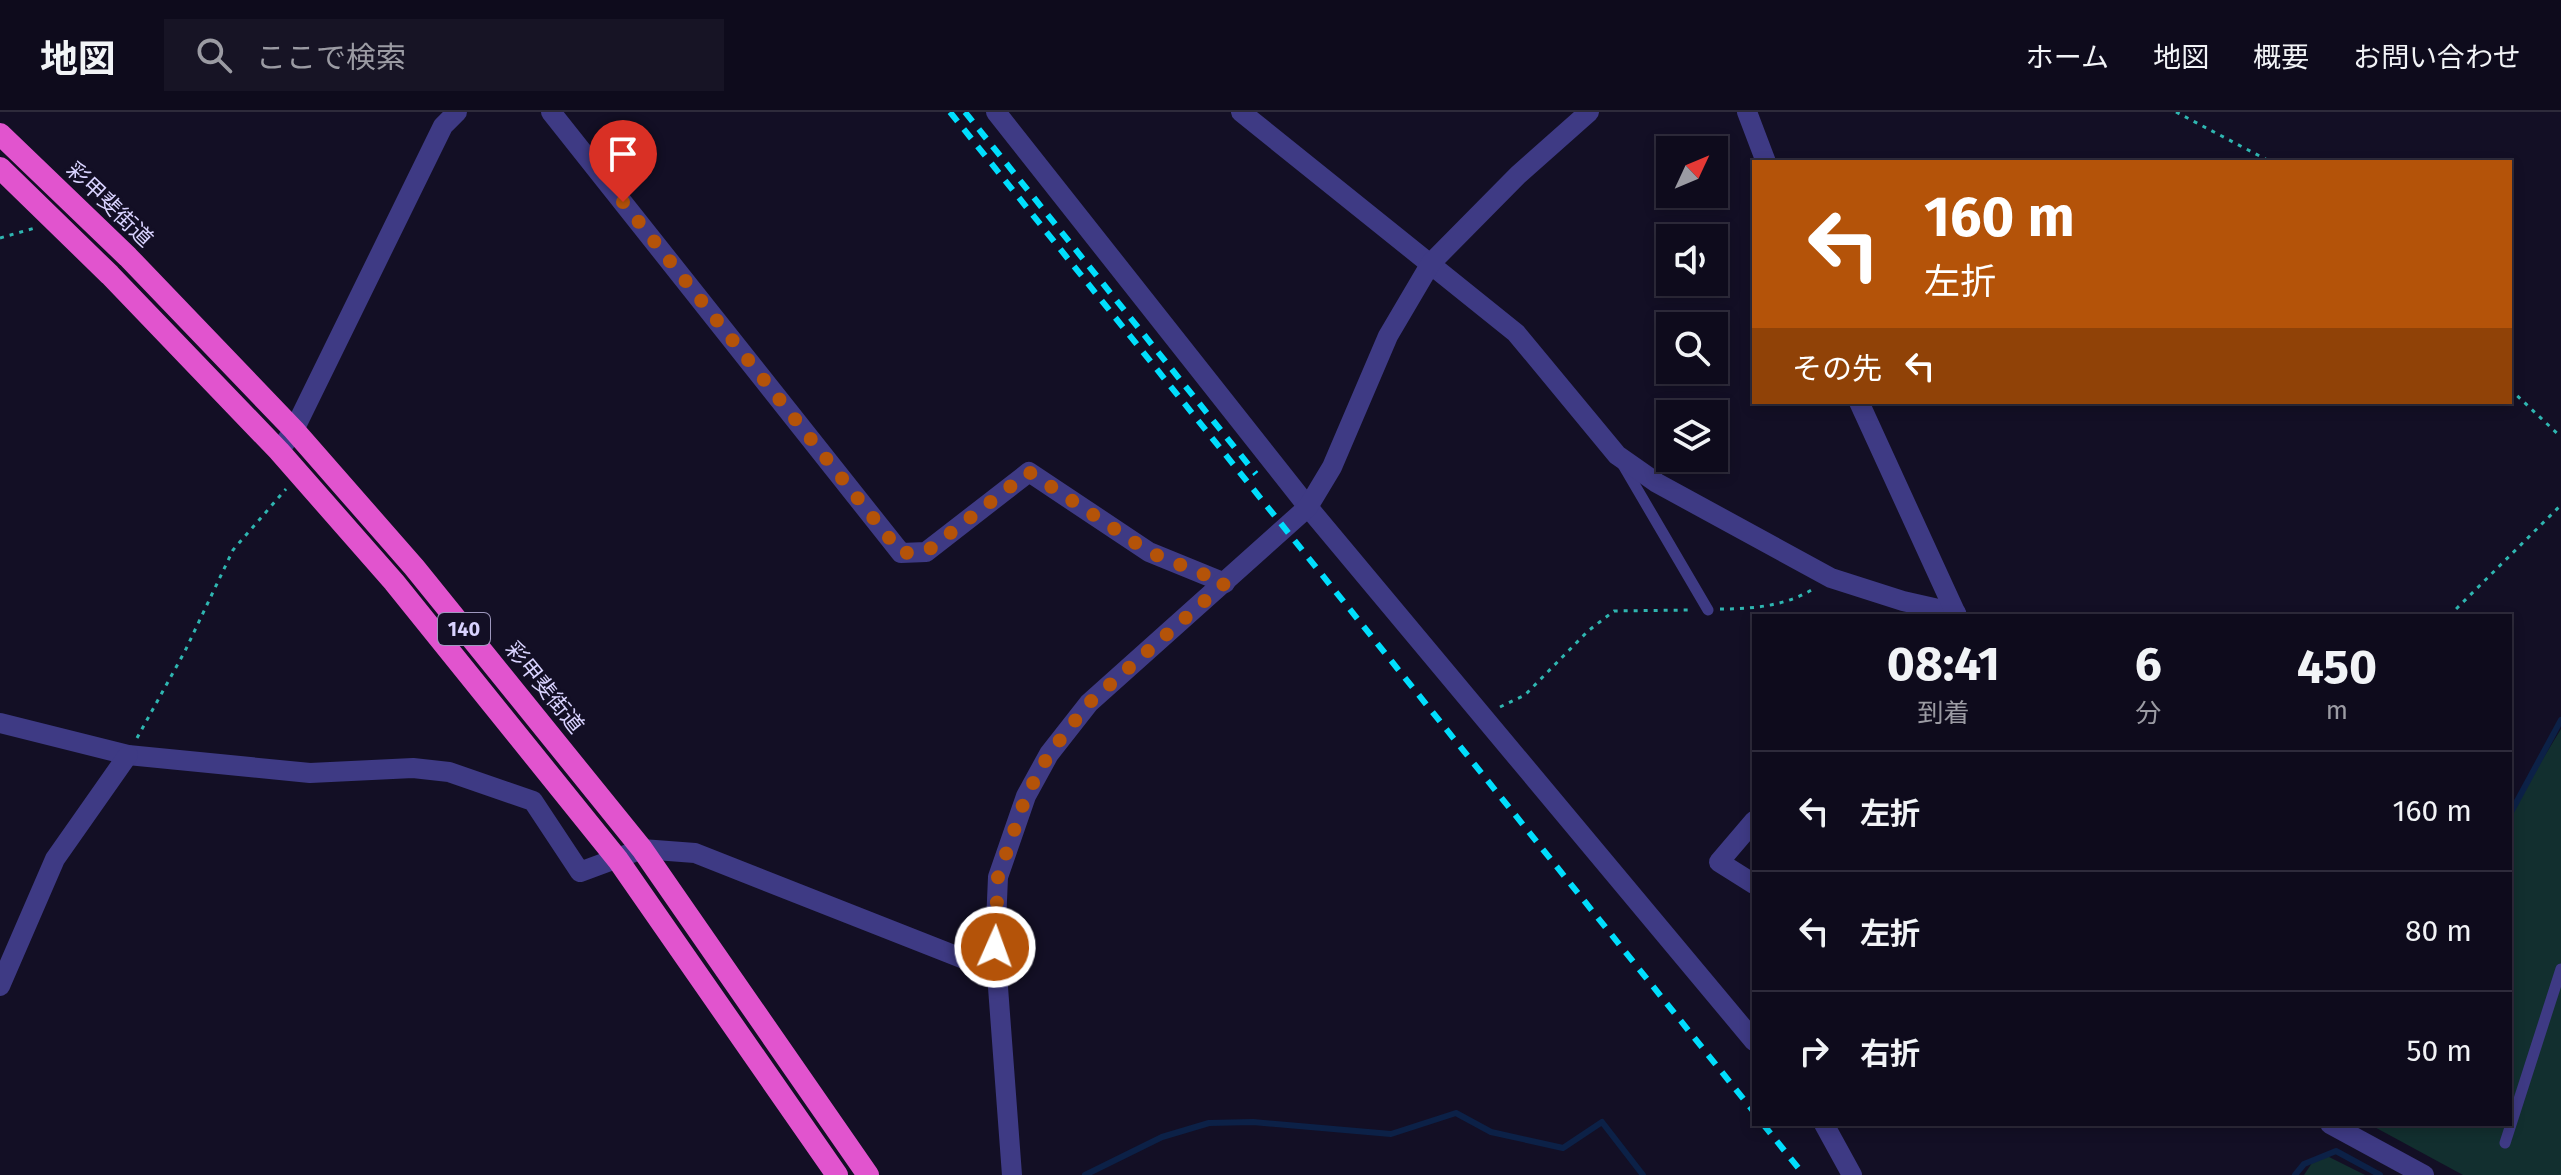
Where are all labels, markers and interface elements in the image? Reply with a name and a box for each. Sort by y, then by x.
search box [164,19,724,91]
icon: search [192,33,236,77]
text: 地図 [40,36,116,82]
text: ここで検索 [256,40,406,76]
text: ホーム [2026,41,2109,74]
text: 地図 [2153,41,2209,74]
text: 概要 [2253,41,2309,74]
text: お問い合わせ [2353,41,2521,74]
pin [589,120,657,202]
icon: arrive [601,132,645,176]
north arrow [1656,136,1728,208]
map controls [1656,136,1728,472]
street label: 彩甲斐街道 [61,156,159,252]
text: 160 m [1924,184,2075,251]
icon: left [1792,192,1896,296]
button: sound [1656,224,1728,296]
text: 左折 [1924,260,1996,304]
button: search [1656,312,1728,384]
icon: left [1898,344,1942,388]
text: その先 [1792,351,1882,387]
button: layers [1656,400,1728,472]
road number: 140 [438,613,490,645]
text: 08:41 [1887,635,2000,693]
text: 6 [2135,635,2162,693]
street label: 彩甲斐街道 [500,636,590,739]
text: 450 [2297,638,2377,696]
text: m [2326,695,2348,726]
text: 到着 [1917,698,1969,729]
text: 分 [2135,698,2161,729]
icon: left [1792,789,1836,833]
text: 160 m [2393,793,2472,829]
text: 左折 [1860,796,1920,832]
position arrow [953,905,1037,989]
icon: left [1792,909,1836,953]
text: 80 m [2405,913,2472,949]
text: 左折 [1860,916,1920,952]
icon: right [1792,1029,1836,1073]
text: 50 m [2407,1033,2472,1069]
text: 右折 [1860,1036,1920,1072]

